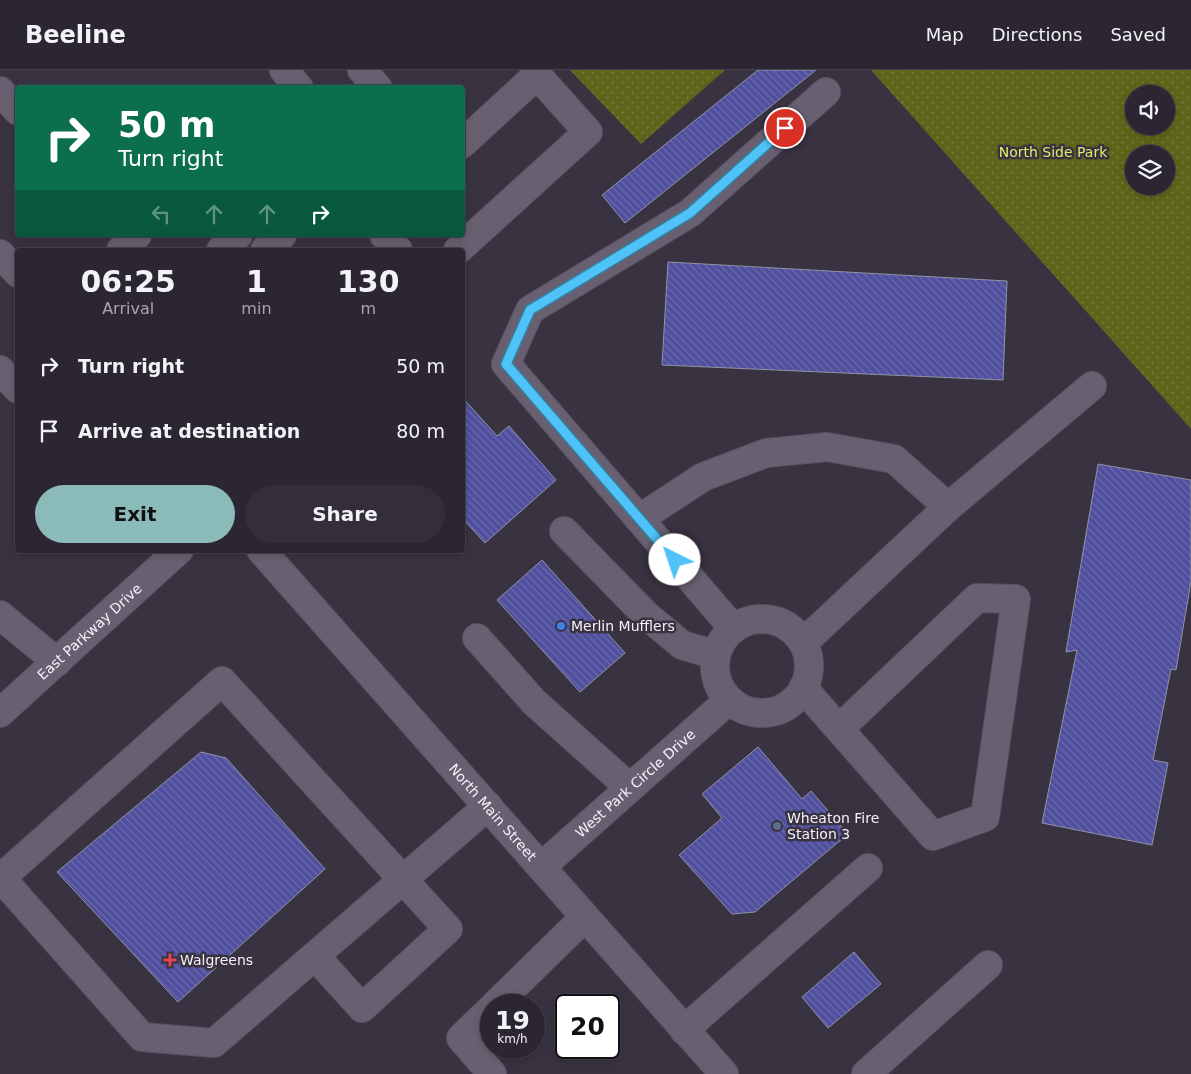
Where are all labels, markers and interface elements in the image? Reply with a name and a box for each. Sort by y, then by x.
text: Beeline [25,21,126,49]
text: Map [926,24,964,45]
text: Directions [992,24,1082,45]
text: Saved [1110,24,1166,45]
map controls [1125,85,1175,195]
button: sound [1125,85,1175,135]
icon: right [35,105,100,170]
text: 50 m [118,105,215,145]
pin [764,107,806,149]
icon: arrive [771,114,799,142]
park label: North Side Park [999,144,1108,160]
button: layers [1125,145,1175,195]
text: Turn right [118,146,223,171]
icon: left [147,200,175,228]
icon: ahead [200,200,228,228]
icon: ahead [253,200,281,228]
icon: right [306,200,334,228]
text: 06:25 [80,264,176,299]
text: 1 [246,264,267,299]
text: 130 [337,264,400,299]
text: Arrival [102,299,154,318]
text: min [241,299,272,318]
text: m [360,299,376,318]
icon: right [35,352,63,380]
text: Turn right [78,355,184,377]
text: 50 m [396,355,445,377]
icon: arrive [35,417,63,445]
text: Arrive at destination [78,420,300,442]
text: 80 m [396,420,445,442]
button: Exit [35,485,235,543]
button: Share [245,485,445,543]
position arrow [648,533,700,585]
street label: East Parkway Drive [34,580,145,683]
place label: Merlin Mufflers [571,618,675,634]
marker: Merlin Mufflers [555,620,567,632]
street label: West Park Circle Drive [572,726,698,841]
street label: North Main Street [446,760,540,864]
place label: Wheaton Fire Station 3 [787,810,879,842]
marker: Wheaton Fire Station 3 [771,820,783,832]
place label: Walgreens [180,952,253,968]
marker: Walgreens [164,954,176,966]
speed limit sign: 20 [555,994,620,1059]
text: 19 [495,1006,530,1035]
text: km/h [497,1032,528,1046]

